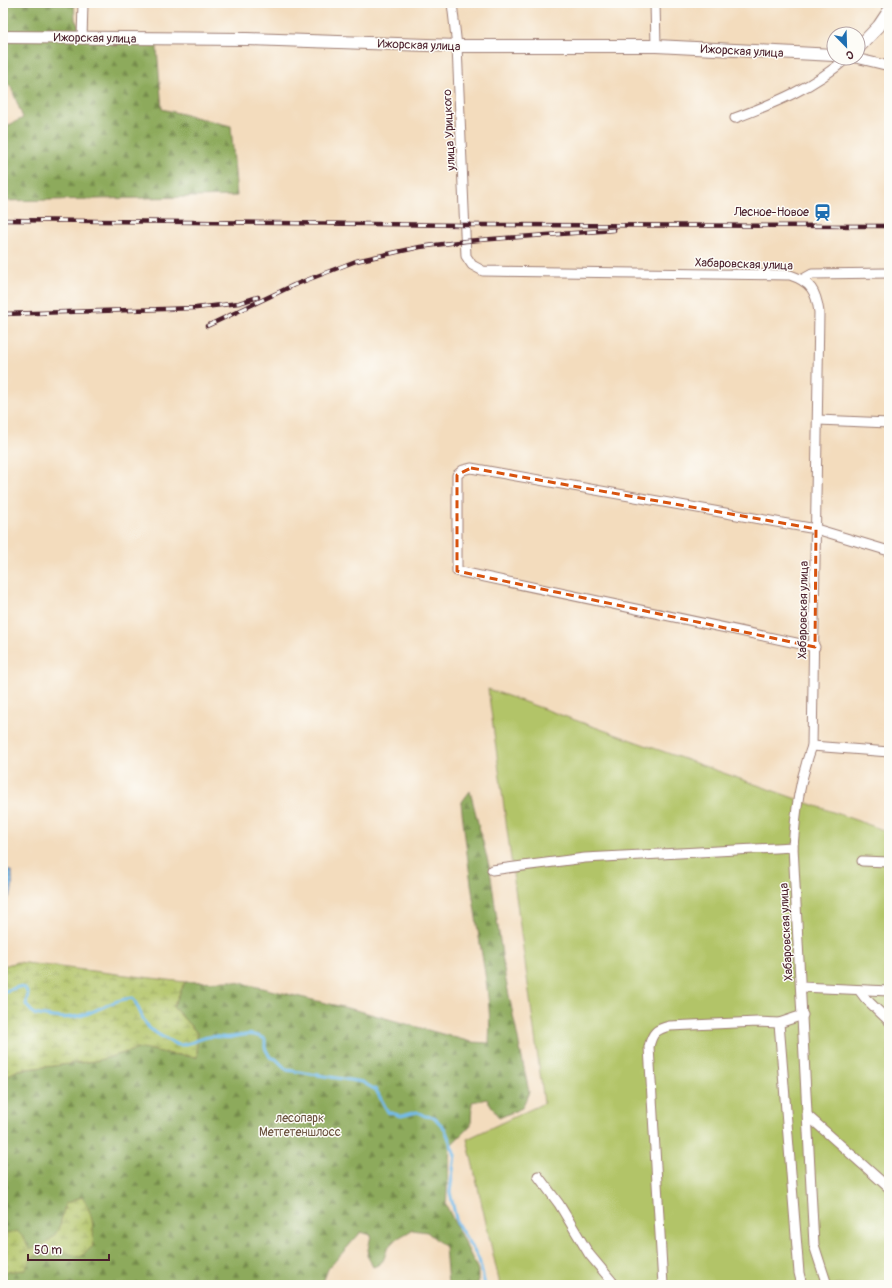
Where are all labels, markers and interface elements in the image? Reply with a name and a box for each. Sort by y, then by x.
north arrow [826,26,866,66]
street label: Ижорская улица [53,30,137,47]
street label: Ижорская улица [377,37,461,54]
street label: Ижорская улица [700,42,784,61]
text: С [844,47,855,62]
street label: улица Урицкого [440,88,459,172]
station icon: Лесное-Новое [812,202,832,222]
place label: Лесное-Новое [733,205,809,220]
street label: Хабаровская улица [695,255,794,274]
street label: Хабаровская улица [795,560,812,659]
street label: Хабаровская улица [776,882,797,981]
park label: лесопарк Метгетеншлосс [259,1111,341,1140]
scale bar [28,1236,109,1262]
text: 50 m [34,1243,62,1258]

